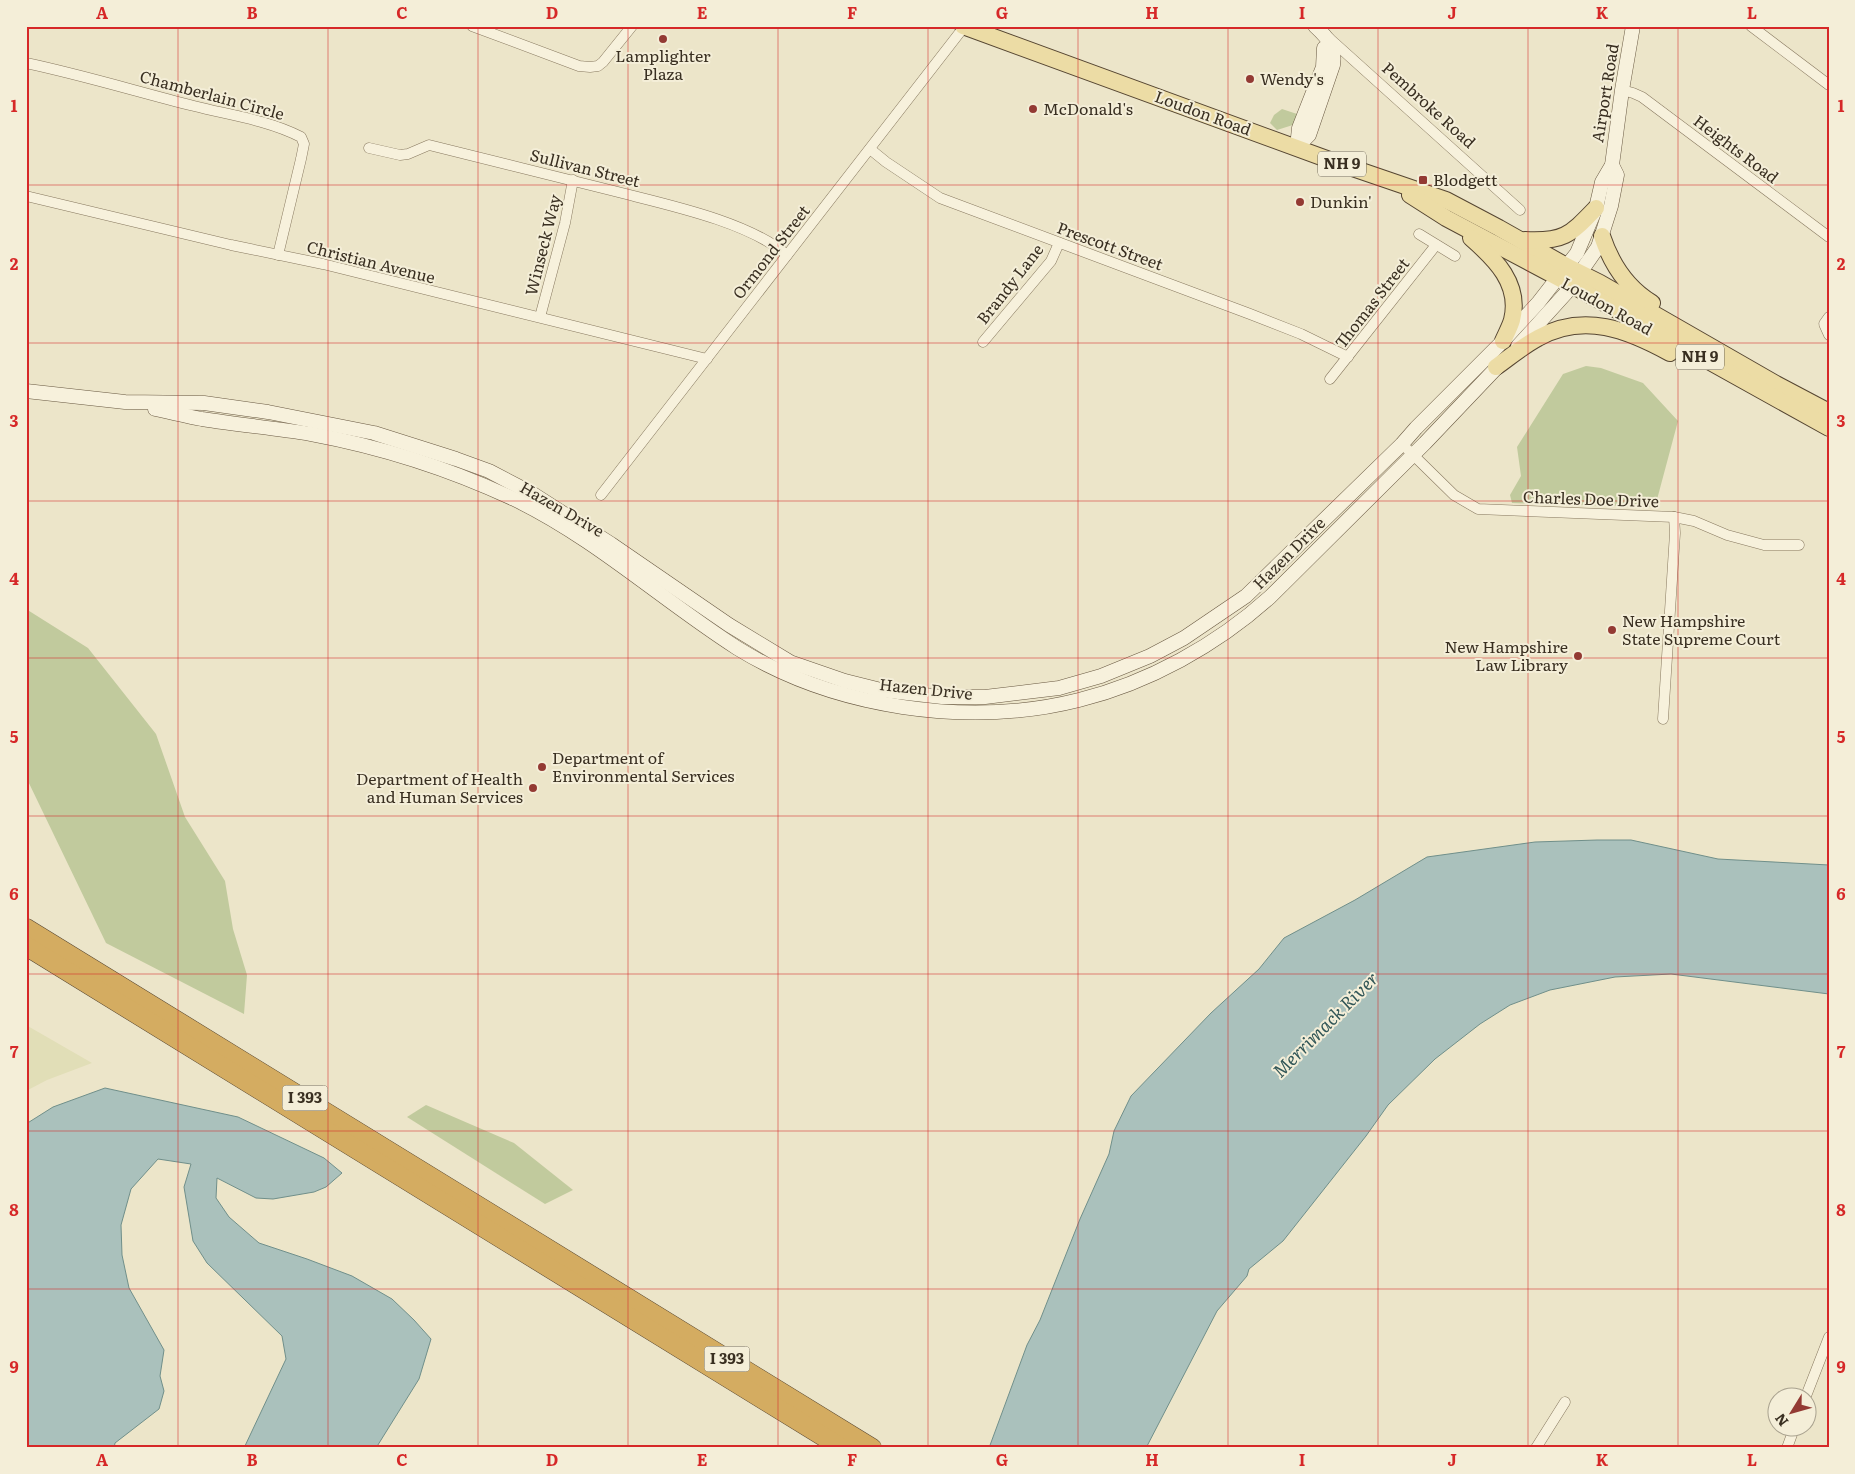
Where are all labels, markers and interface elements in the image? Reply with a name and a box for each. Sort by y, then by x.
text: A [96,0,108,24]
text: B [246,0,258,24]
text: C [396,0,408,24]
text: D [546,0,558,24]
text: E [697,0,708,24]
text: F [847,0,857,24]
text: G [996,0,1008,24]
text: H [1145,0,1159,24]
text: I [1299,0,1305,24]
text: J [1447,0,1457,24]
text: K [1596,0,1609,24]
text: L [1747,0,1757,24]
marker: Lamplighter Plaza [657,33,669,45]
street label: Airport Road [1584,41,1624,144]
place label: Lamplighter Plaza [615,43,711,85]
street label: Pembroke Road [1377,56,1482,153]
street label: Chamberlain Circle [137,63,287,125]
place label: Wendy's [1260,66,1324,90]
marker: Wendy's [1244,73,1256,85]
street label: Loudon Road [1152,83,1255,141]
text: 1 [11,93,18,117]
text: 1 [1838,93,1845,117]
place label: McDonald's [1043,96,1133,120]
marker: McDonald's [1027,103,1039,115]
street label: Heights Road [1689,108,1784,188]
street label: Sullivan Street [528,142,643,192]
road number: NH 9 [1318,152,1366,176]
place label: Blodgett [1433,167,1498,191]
marker: Blodgett [1417,174,1429,186]
place label: Dunkin' [1310,189,1372,213]
street label: Winseck Way [518,191,566,298]
marker: Dunkin' [1294,196,1306,208]
street label: Ormond Street [726,199,815,304]
street label: Prescott Street [1054,215,1167,276]
street label: Christian Avenue [304,233,438,289]
street label: Brandy Lane [970,238,1048,329]
text: 2 [10,251,19,275]
text: 2 [1837,251,1846,275]
street label: Thomas Street [1328,252,1415,353]
street label: Loudon Road [1557,270,1658,340]
road number: NH 9 [1676,344,1724,370]
text: 3 [10,408,19,432]
text: 3 [1837,408,1846,432]
street label: Hazen Drive [516,474,609,542]
street label: Charles Doe Drive [1523,484,1660,512]
street label: Hazen Drive [1247,511,1330,594]
text: 4 [9,566,19,590]
text: 4 [1836,566,1846,590]
place label: New Hampshire State Supreme Court [1622,608,1781,650]
marker: New Hampshire State Supreme Court [1606,624,1618,636]
place label: New Hampshire Law Library [1445,634,1569,676]
marker: New Hampshire Law Library [1572,650,1584,662]
street label: Hazen Drive [878,671,974,705]
text: 5 [10,724,19,748]
text: 5 [1837,724,1846,748]
place label: Department of Environmental Services [552,745,734,787]
marker: Department of Environmental Services [536,761,548,773]
place label: Department of Health and Human Services [356,766,523,808]
marker: Department of Health and Human Services [527,782,539,794]
text: 6 [9,881,19,905]
text: 6 [1836,881,1846,905]
water label: Merrimack River [1266,965,1384,1083]
text: 7 [10,1039,19,1063]
text: 7 [1837,1039,1846,1063]
road number: I 393 [282,1086,328,1110]
text: 8 [9,1197,19,1221]
text: 8 [1836,1197,1846,1221]
road number: I 393 [704,1346,750,1372]
text: 9 [9,1354,19,1378]
text: 9 [1836,1354,1846,1378]
north arrow [1768,1386,1818,1436]
text: N [1769,1410,1792,1431]
text: A [96,1447,108,1471]
text: B [246,1447,258,1471]
text: C [396,1447,408,1471]
text: D [546,1447,558,1471]
text: E [697,1447,708,1471]
text: F [847,1447,857,1471]
text: G [996,1447,1008,1471]
text: H [1145,1447,1159,1471]
text: I [1299,1447,1305,1471]
text: J [1447,1447,1457,1471]
text: K [1596,1447,1609,1471]
text: L [1747,1447,1757,1471]

